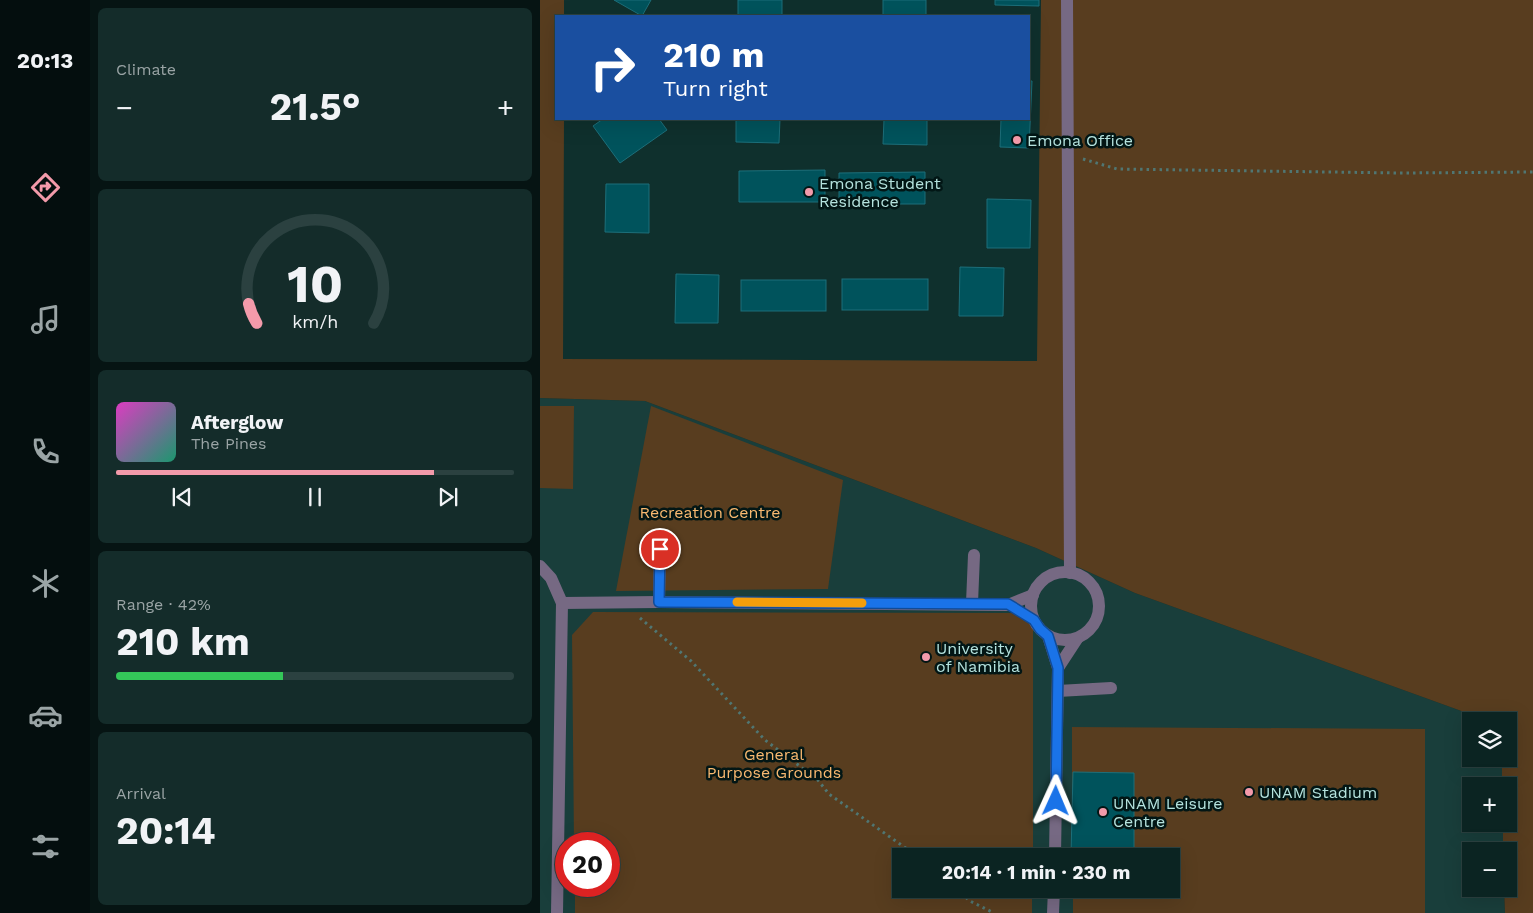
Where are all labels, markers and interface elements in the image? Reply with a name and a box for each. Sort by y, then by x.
text: 210 m [663,34,764,76]
icon: right [580,35,645,100]
text: 20:13 [17,48,73,73]
text: Climate [116,60,176,79]
text: Turn right [663,76,768,101]
text: 21.5° [269,85,361,129]
text: − [116,91,133,124]
text: + [497,91,514,124]
place label: Emona Office [1027,131,1133,150]
marker: Emona Office [1011,134,1023,146]
icon: directions [28,170,63,205]
place label: Emona Student Residence [819,174,941,211]
marker: Emona Student Residence [803,186,815,198]
text: 10 [287,254,343,315]
icon: music [28,302,63,337]
text: km/h [292,311,338,332]
text: Afterglow [191,411,283,434]
icon: phone [28,434,63,469]
text: The Pines [191,434,267,453]
icon: previous [168,483,196,511]
icon: pause [301,483,329,511]
icon: next [434,483,462,511]
park label: Recreation Centre [640,503,780,522]
pin [639,528,681,570]
icon: arrive [646,535,674,563]
icon: climate [28,566,63,601]
text: Range · 42% [116,595,211,614]
text: 210 km [116,620,250,664]
place label: University of Namibia [936,639,1020,676]
marker: University of Namibia [920,651,932,663]
icon: car [28,698,63,733]
map controls [1462,712,1517,897]
button: layers [1462,712,1517,767]
park label: General Purpose Grounds [707,745,841,782]
position arrow [1029,774,1081,826]
button: + [1462,777,1517,832]
place label: UNAM Stadium [1259,783,1377,802]
text: Arrival [116,784,166,803]
marker: UNAM Stadium [1243,786,1255,798]
place label: UNAM Leisure Centre [1113,794,1222,831]
marker: UNAM Leisure Centre [1097,806,1109,818]
text: 20:14 [116,809,216,853]
icon: filters [28,829,63,864]
speed limit sign: 20 [555,832,620,897]
button: − [1462,842,1517,897]
text: 20:14 · 1 min · 230 m [942,861,1130,884]

